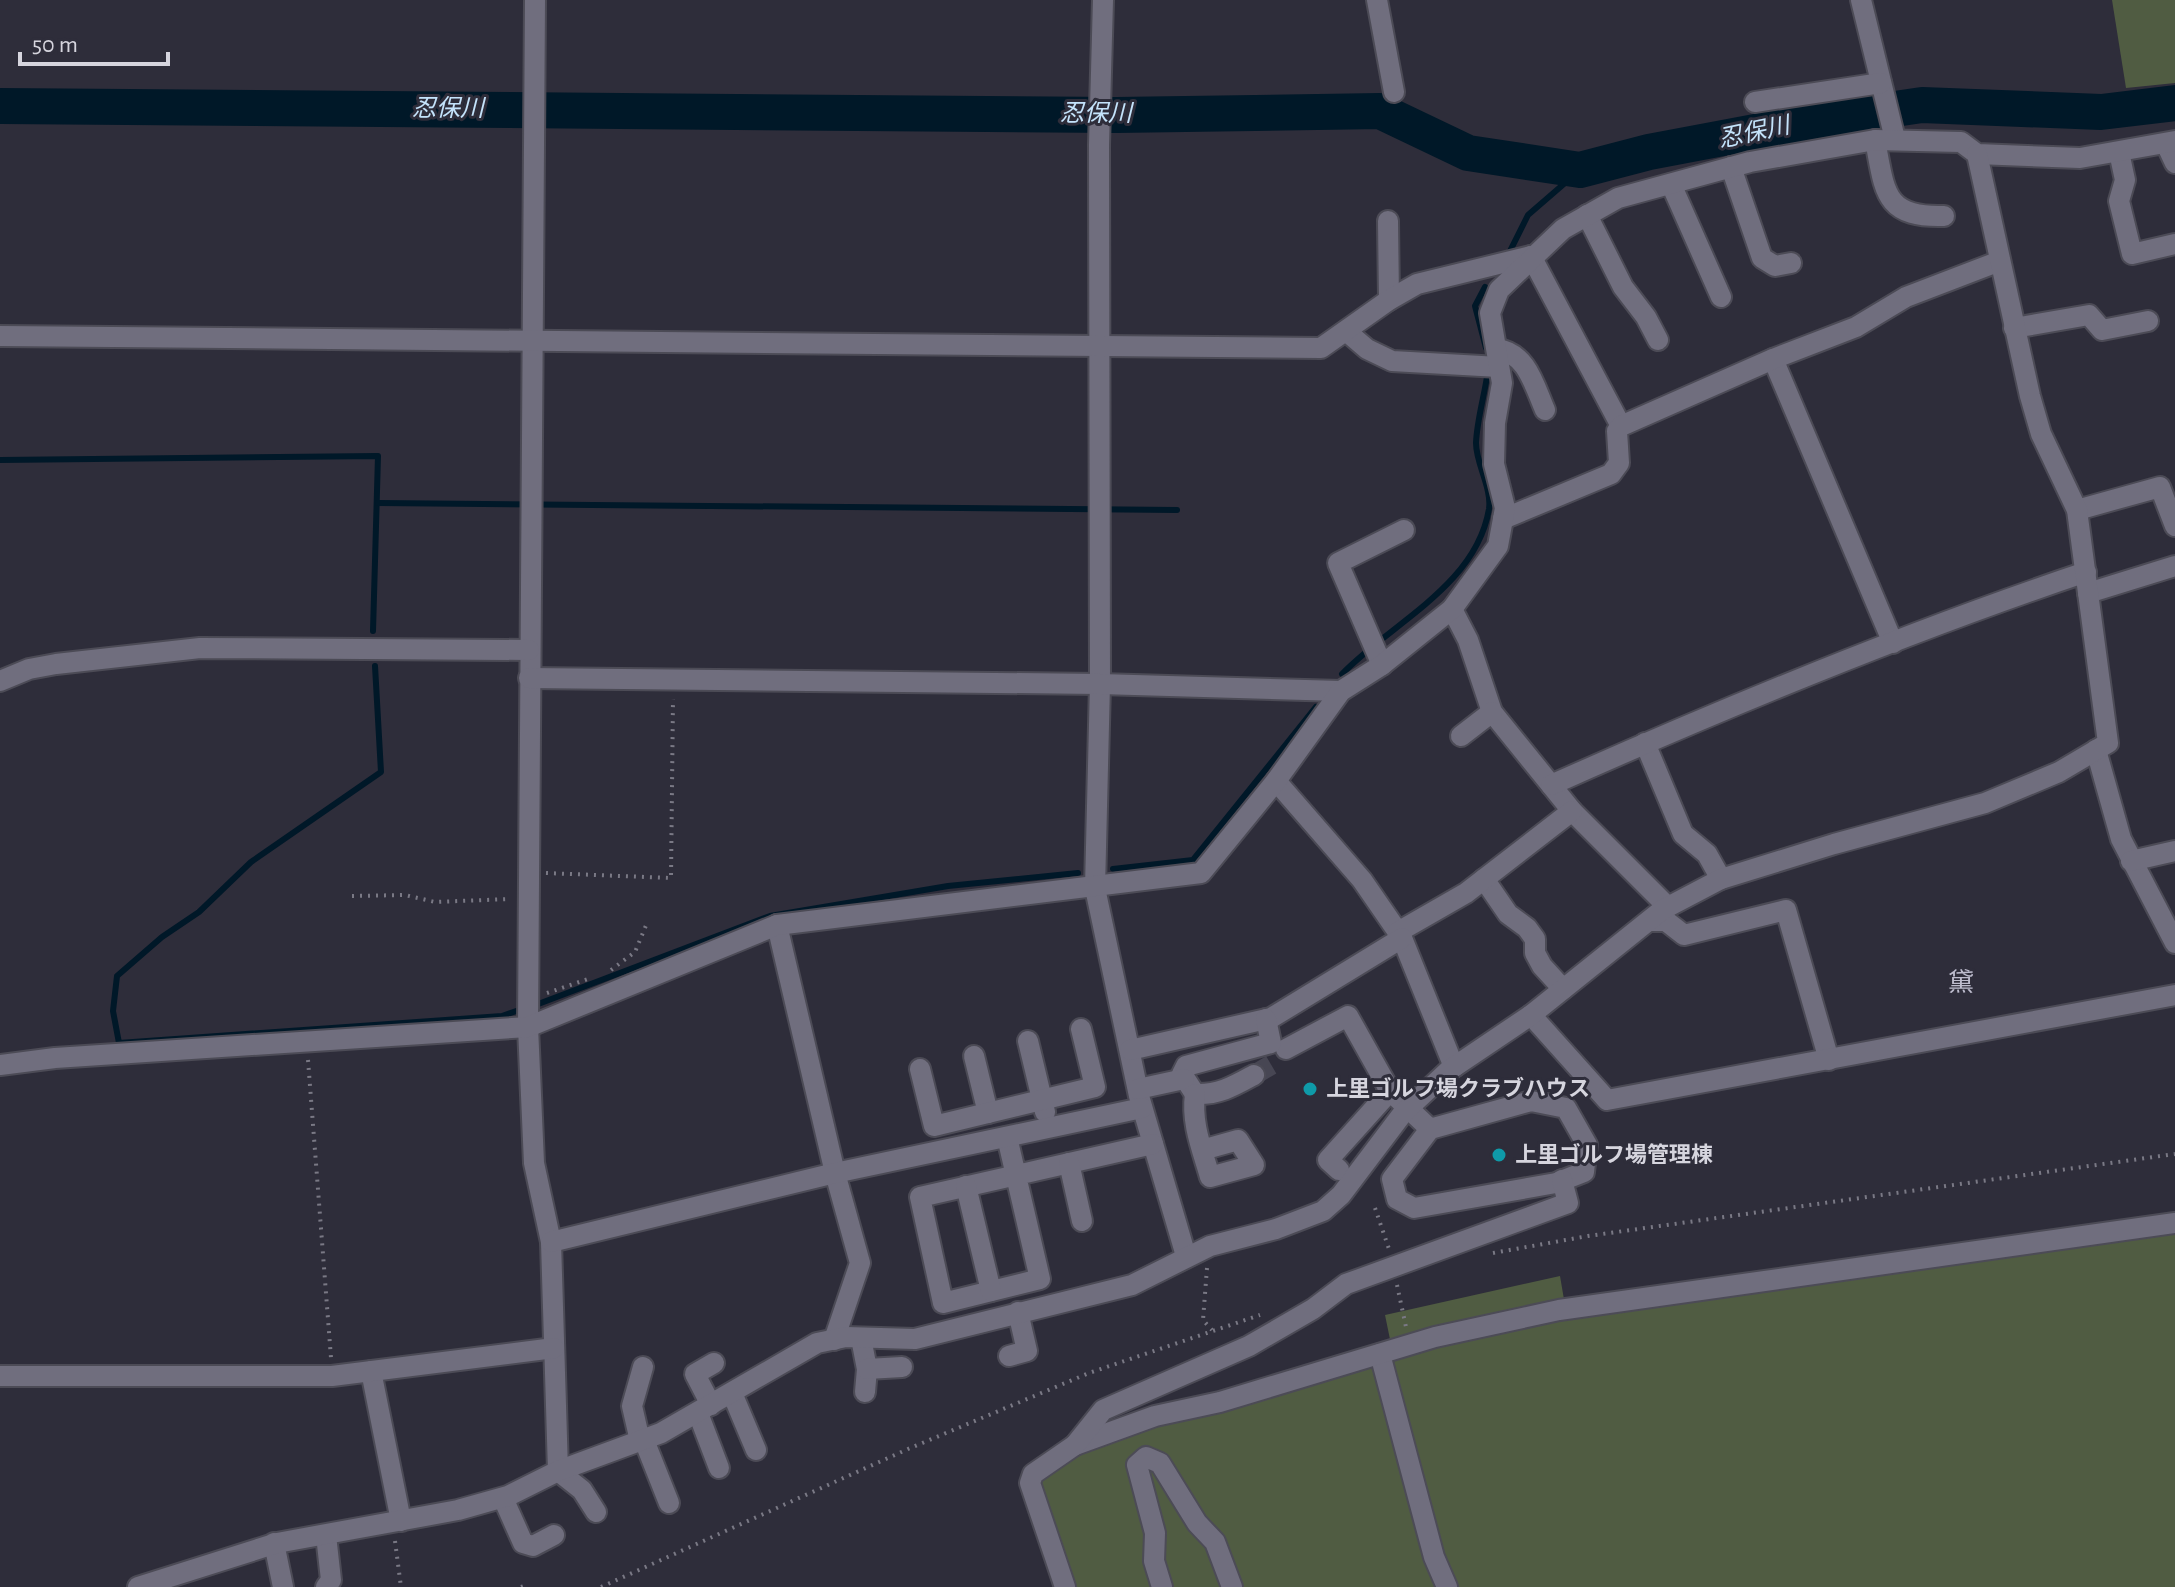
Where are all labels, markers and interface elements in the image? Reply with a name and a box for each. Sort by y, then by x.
scale bar [20,16,168,66]
text: 50 m [32,33,78,57]
water label: 忍保川 [412,95,487,121]
water label: 忍保川 [1060,100,1135,126]
water label: 忍保川 [1716,111,1795,152]
district label: 黛 [1948,968,1974,996]
place label: 上里ゴルフ場クラブハウス [1326,1076,1590,1100]
marker: 上里ゴルフ場クラブハウス [1301,1080,1319,1098]
place label: 上里ゴルフ場管理棟 [1515,1142,1713,1166]
marker: 上里ゴルフ場管理棟 [1490,1146,1508,1164]

